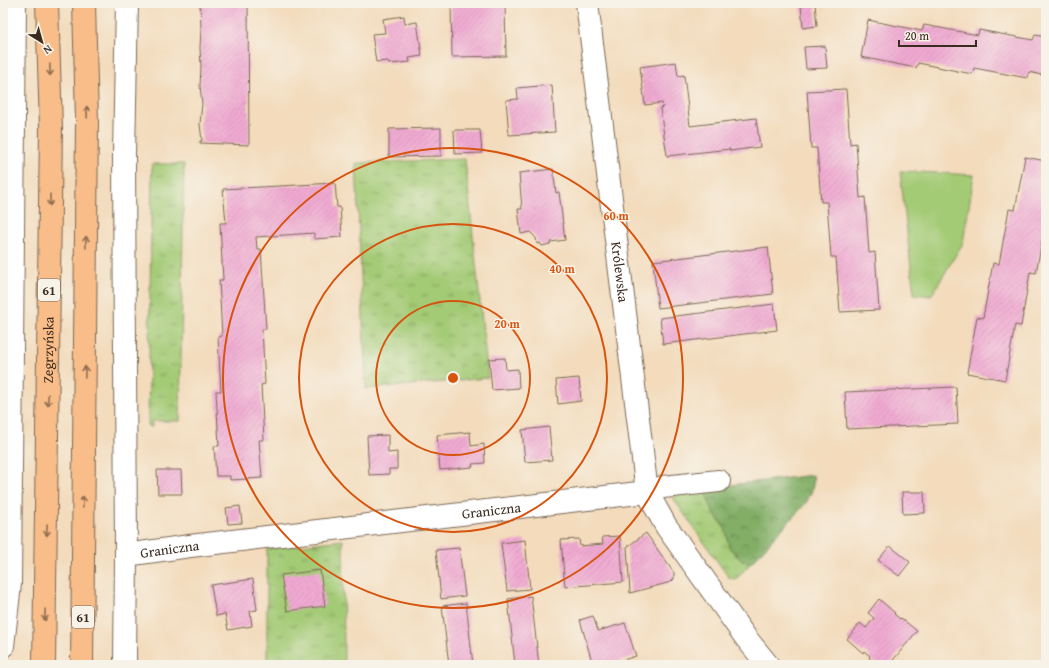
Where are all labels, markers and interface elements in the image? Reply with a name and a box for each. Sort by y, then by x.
north arrow [22,22,62,62]
scale bar [899,22,976,48]
text: 20 m [905,27,929,44]
text: N [40,41,56,59]
one-way arrow [46,63,53,76]
one-way arrow [83,106,91,119]
one-way arrow [46,193,54,206]
text: 60 m [603,207,629,224]
one-way arrow [82,236,90,249]
street label: Królewska [606,240,634,304]
text: 40 m [549,260,575,277]
road number: 61 [38,279,60,301]
text: 20 m [494,315,520,332]
street label: Zegrzyńska [38,316,59,384]
one-way arrow [81,366,89,379]
centre of rings [446,371,460,385]
one-way arrow [44,393,52,406]
one-way arrow [79,496,87,509]
street label: Graniczna [461,497,522,524]
one-way arrow [43,523,51,536]
street label: Graniczna [139,535,200,563]
road number: 61 [72,606,94,628]
one-way arrow [41,608,49,621]

